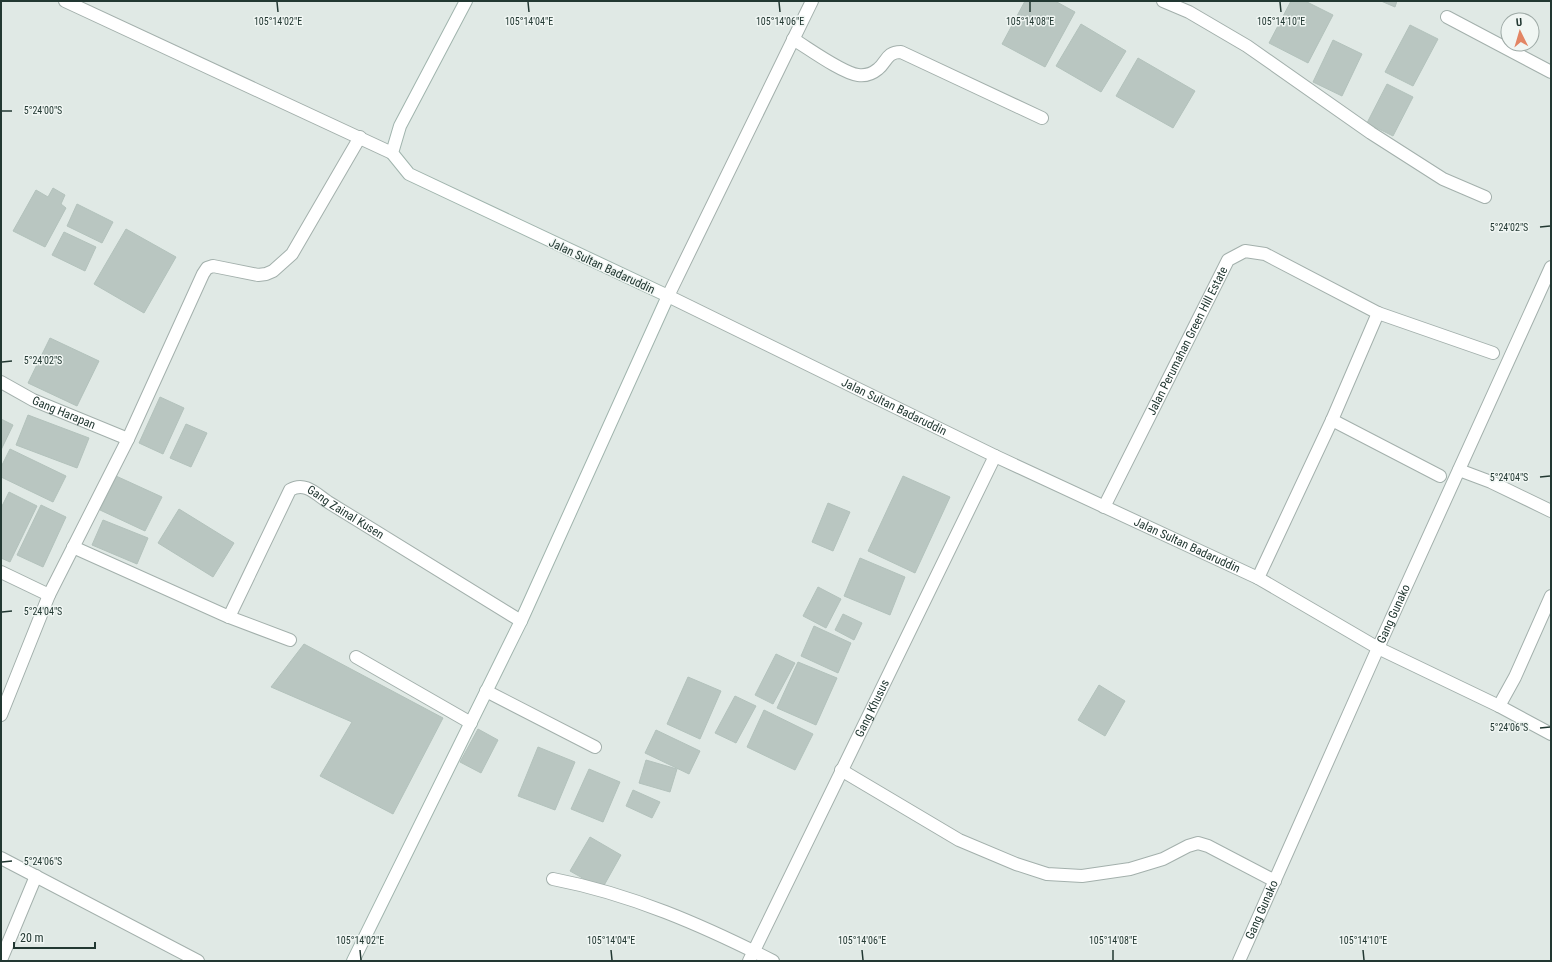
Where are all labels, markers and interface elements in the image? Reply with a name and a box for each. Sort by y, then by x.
north arrow [1500,12,1540,52]
text: 105°14'02"E [254,16,302,27]
text: 105°14'04"E [505,16,553,27]
text: 105°14'06"E [756,16,804,27]
text: 105°14'08"E [1006,16,1054,27]
text: 105°14'10"E [1257,16,1305,27]
text: U [1515,16,1523,29]
text: 5°24'00"S [24,105,62,116]
text: 5°24'02"S [1490,222,1528,233]
street label: Jalan Sultan Badaruddin [547,235,657,297]
street label: Jalan Perumahan Green Hill Estate [1144,264,1231,417]
text: 5°24'02"S [24,355,62,366]
street label: Jalan Sultan Badaruddin [839,375,949,438]
street label: Gang Harapan [30,393,98,432]
text: 5°24'04"S [1490,472,1528,483]
street label: Gang Zainal Kusen [305,482,387,542]
street label: Jalan Sultan Badaruddin [1132,514,1242,576]
street label: Gang Gunako [1374,582,1413,646]
text: 5°24'04"S [24,606,62,617]
street label: Gang Khusus [852,677,892,739]
text: 5°24'06"S [1490,722,1528,733]
text: 5°24'06"S [24,856,62,867]
street label: Gang Gunako [1242,878,1281,942]
scale bar [14,924,95,950]
text: 20 m [20,931,44,945]
text: 105°14'02"E [336,935,384,946]
text: 105°14'04"E [587,935,635,946]
text: 105°14'06"E [838,935,886,946]
text: 105°14'08"E [1089,935,1137,946]
text: 105°14'10"E [1339,935,1387,946]

